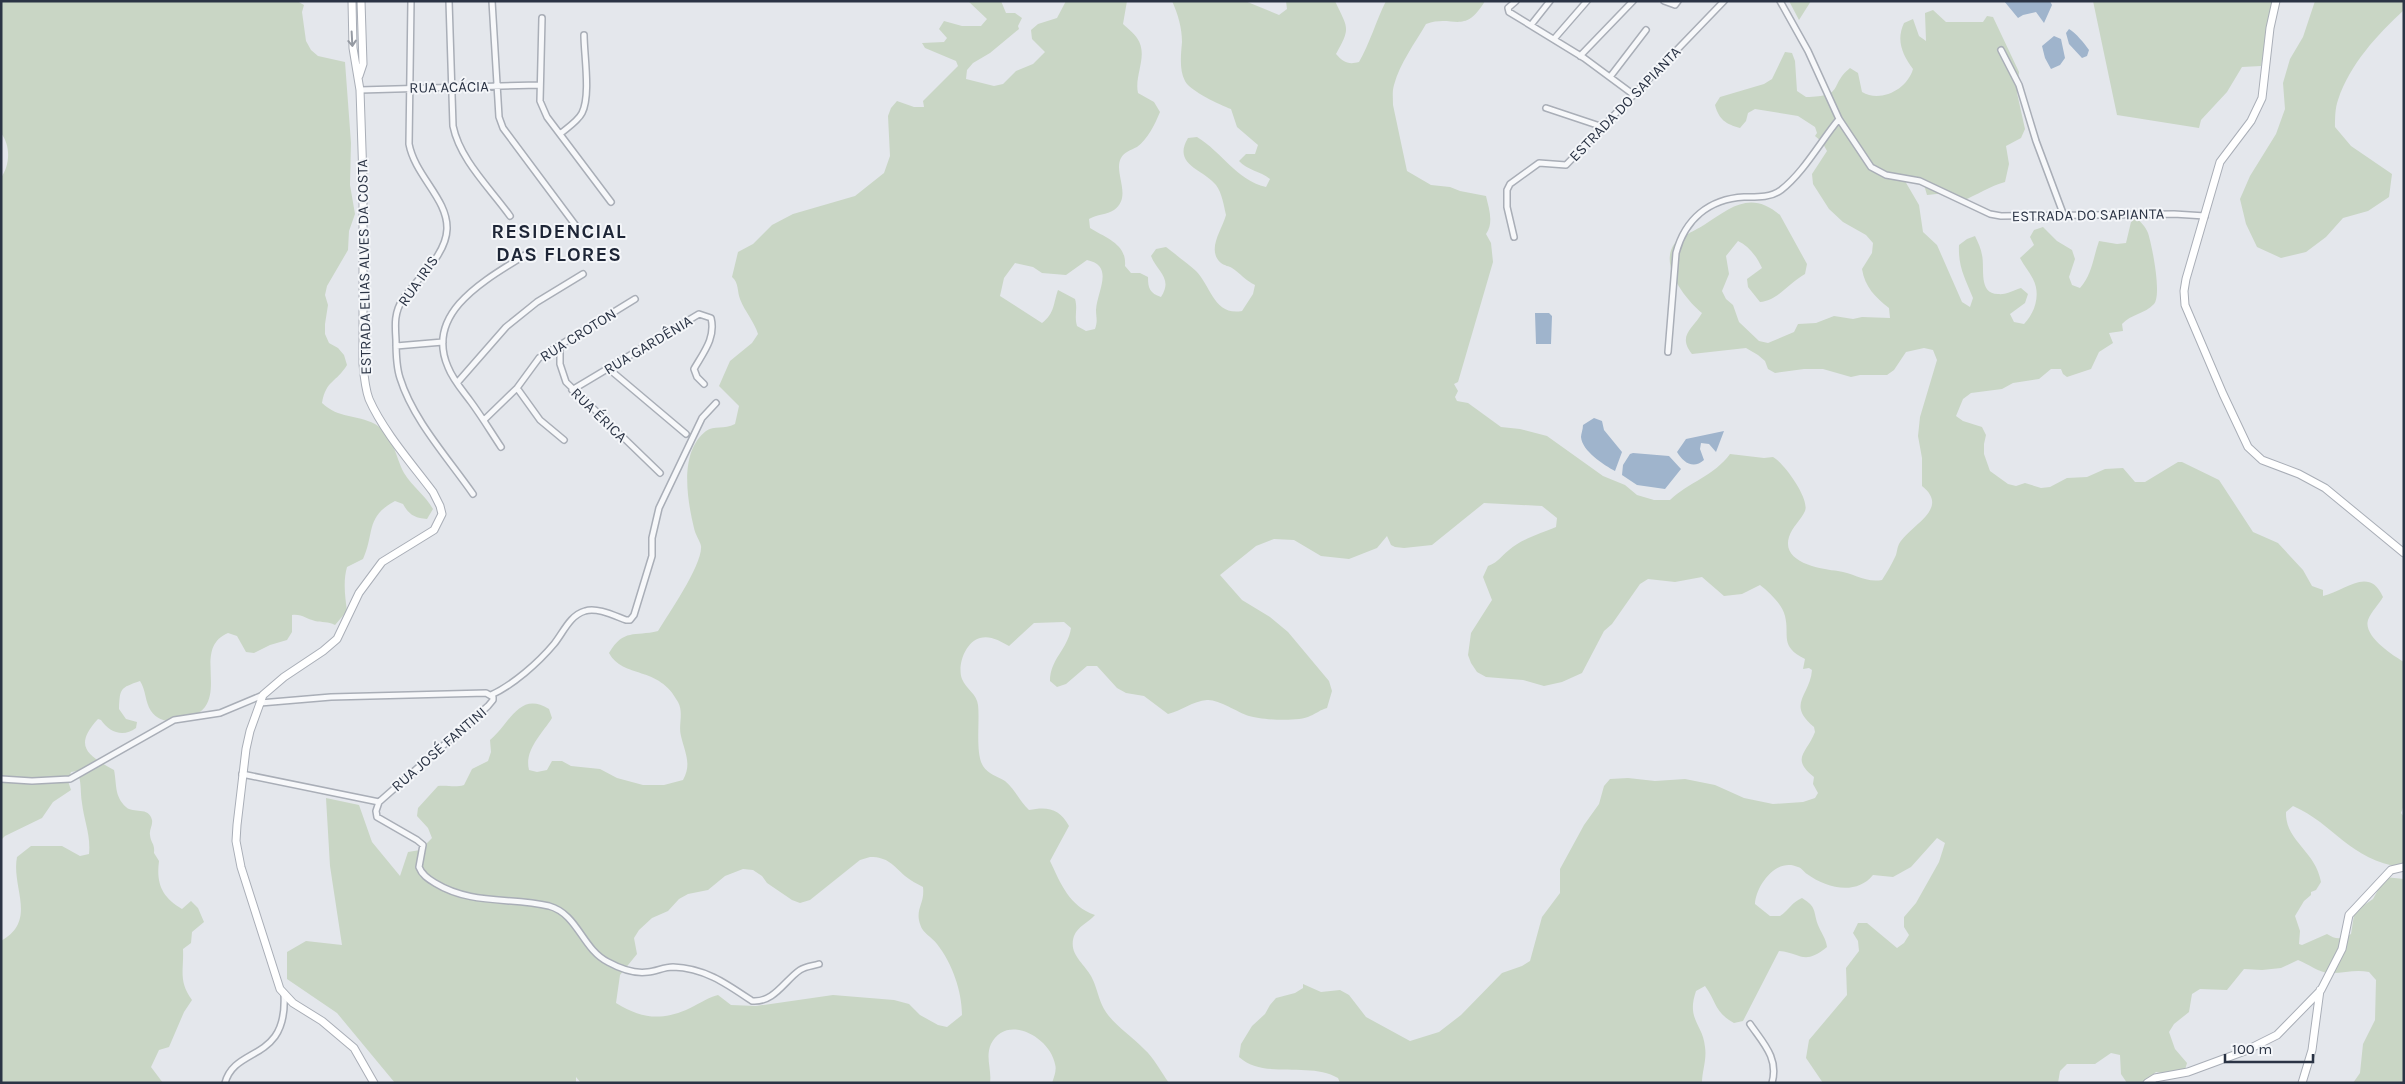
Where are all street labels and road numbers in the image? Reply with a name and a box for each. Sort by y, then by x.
street label: ESTRADA DO SAPIANTA [1566,43,1685,165]
street label: RUA ACÁCIA [409,77,489,97]
street label: ESTRADA ELIAS ALVES DA COSTA [353,159,375,375]
street label: ESTRADA DO SAPIANTA [2012,205,2165,225]
street label: RUA IRIS [394,252,442,310]
street label: RUA CROTON [536,304,620,366]
street label: RUA GARDÊNIA [600,311,696,378]
street label: RUA ÉRICA [567,384,631,446]
street label: RUA JOSÉ FANTINI [388,703,490,795]

